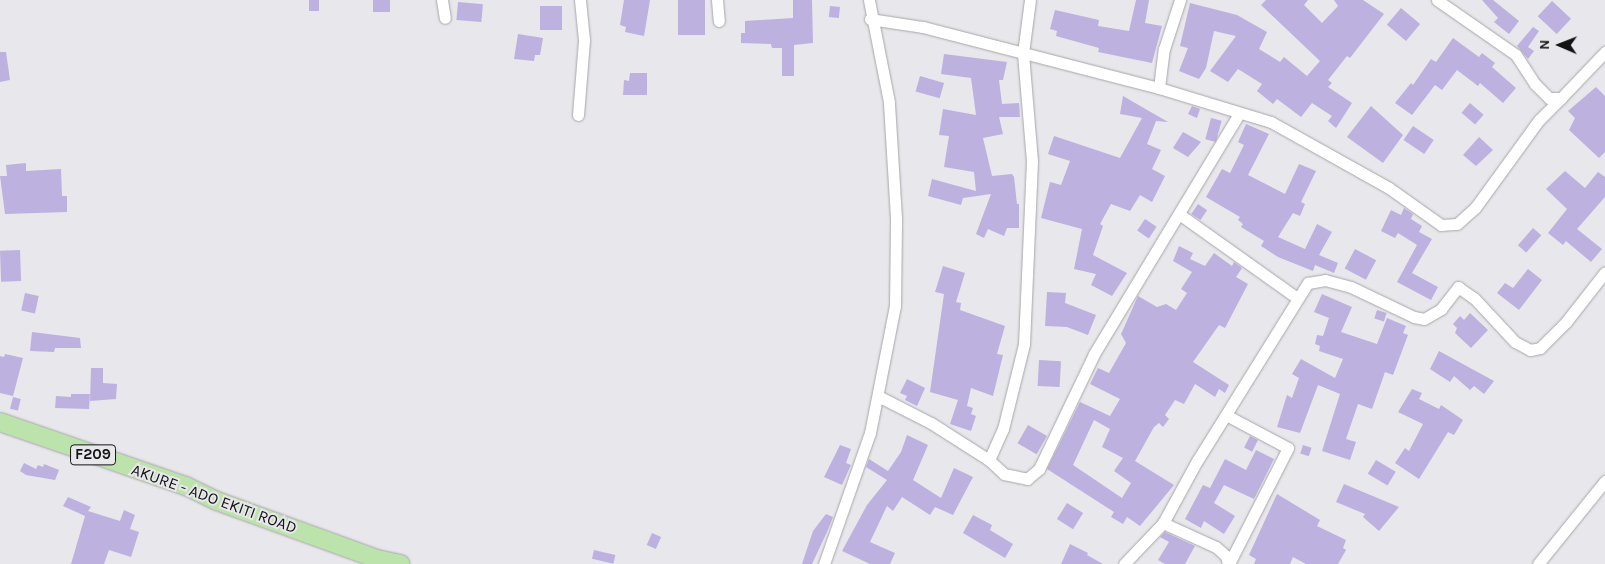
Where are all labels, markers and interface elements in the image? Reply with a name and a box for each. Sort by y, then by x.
north arrow [1535,20,1585,70]
text: N [1536,40,1553,50]
road number: F209 [69,442,117,468]
street label: AKURE - ADO EKITI ROAD [129,460,299,538]

